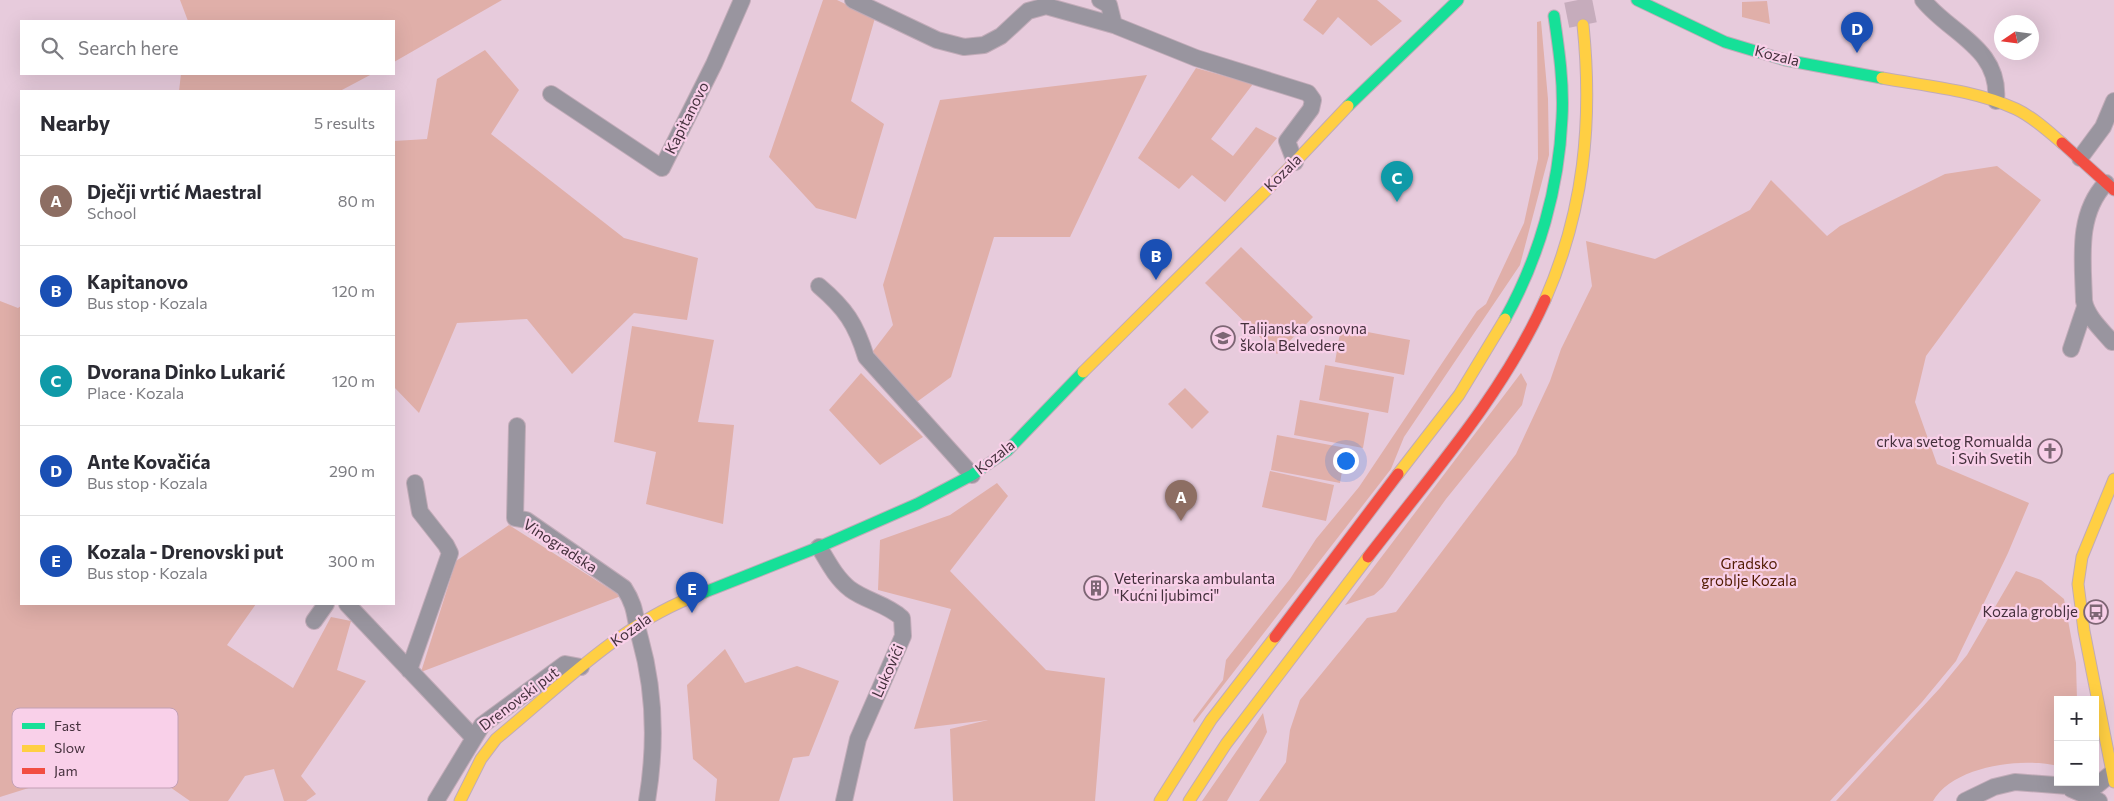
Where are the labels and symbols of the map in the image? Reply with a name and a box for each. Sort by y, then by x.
pin: D [1841,12,1873,53]
north arrow [1994,15,2039,60]
street label: Kozala [1753,41,1801,69]
street label: Kapitanovo [660,79,712,157]
street label: Kozala [1260,150,1305,195]
pin: C [1381,161,1413,202]
pin: B [1140,239,1172,280]
place label: Talijanska osnovna škola Belvedere [1240,319,1367,354]
school or university icon: Talijanska osnovna škola Belvedere [1210,325,1236,351]
place label: crkva svetog Romualda i Svih Svetih [1876,432,2032,467]
street label: Kozala [971,435,1018,477]
church icon: crkva svetog Romualda i Svih Svetih [2037,438,2063,464]
your location [1333,448,1359,474]
pin: A [1165,480,1197,521]
street label: Vinogradska [520,514,601,576]
park label: Gradsko groblje Kozala [1701,554,1797,589]
place label: Veterinarska ambulanta "Kućni ljubimci" [1114,569,1275,604]
pin: E [676,572,708,613]
building icon: Veterinarska ambulanta "Kućni ljubimci" [1083,575,1109,601]
bus stop icon: Kozala groblje [2083,599,2109,625]
place label: Kozala groblje [1982,602,2078,620]
street label: Kozala [607,609,654,650]
street label: Lukovići [867,641,907,700]
street label: Drenovski put [475,663,562,734]
legend [12,708,178,788]
text: Fast [54,717,81,734]
text: Slow [54,739,85,756]
text: Jam [54,762,78,779]

